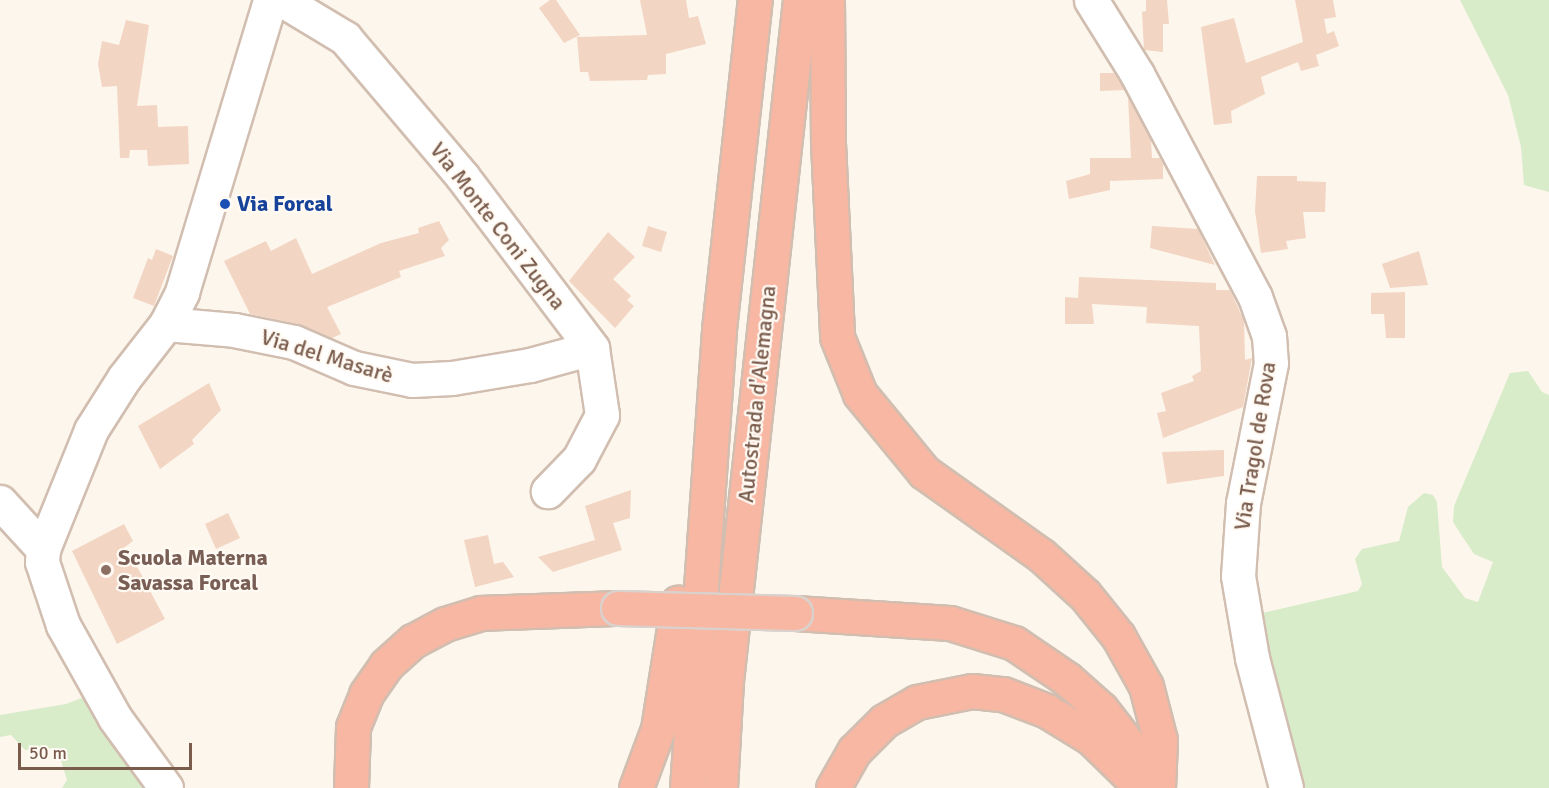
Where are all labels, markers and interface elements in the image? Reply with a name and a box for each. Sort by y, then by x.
street label: Via Monte Coni Zugna [424,137,572,315]
place label: Via Forcal [237,191,333,217]
marker: Via Forcal [218,197,232,211]
street label: Autostrada d'Alemagna [732,284,782,504]
street label: Via del Masarè [258,323,396,389]
street label: Via Tragol de Rova [1229,360,1281,532]
place label: Scuola Materna Savassa Forcal [118,544,268,596]
marker: Scuola Materna Savassa Forcal [99,563,113,577]
scale bar [21,731,195,769]
text: 50 m [29,742,67,764]

